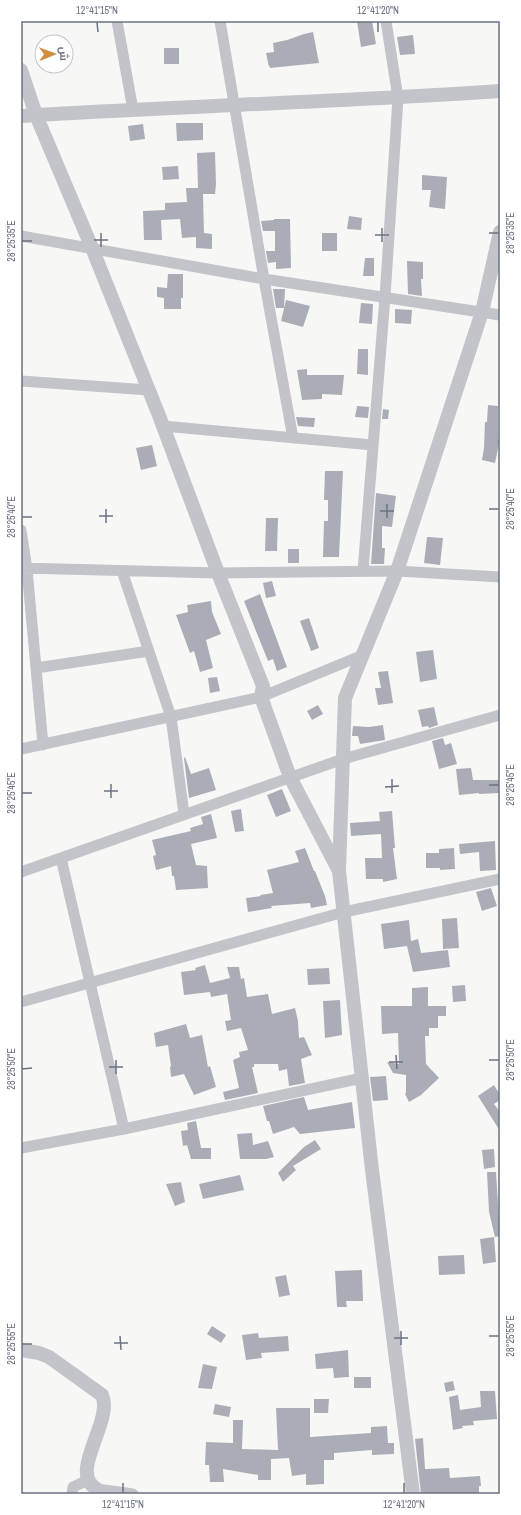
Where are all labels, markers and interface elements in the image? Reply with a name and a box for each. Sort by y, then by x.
text: 12°41'15"N [76,4,118,17]
text: 12°41'20"N [357,4,399,17]
north arrow [34,34,74,74]
text: ش [57,47,71,61]
text: 28°25'35"E [504,212,517,254]
text: 28°25'35"E [5,220,18,262]
text: 28°25'40"E [504,488,517,530]
text: 28°25'40"E [5,496,18,538]
text: 28°25'45"E [504,764,517,806]
text: 28°25'45"E [5,772,18,814]
text: 28°25'50"E [504,1039,517,1081]
text: 28°25'50"E [5,1048,18,1090]
text: 28°25'55"E [504,1315,517,1357]
text: 28°25'55"E [5,1323,18,1365]
text: 12°41'15"N [102,1498,144,1511]
text: 12°41'20"N [383,1498,425,1511]

